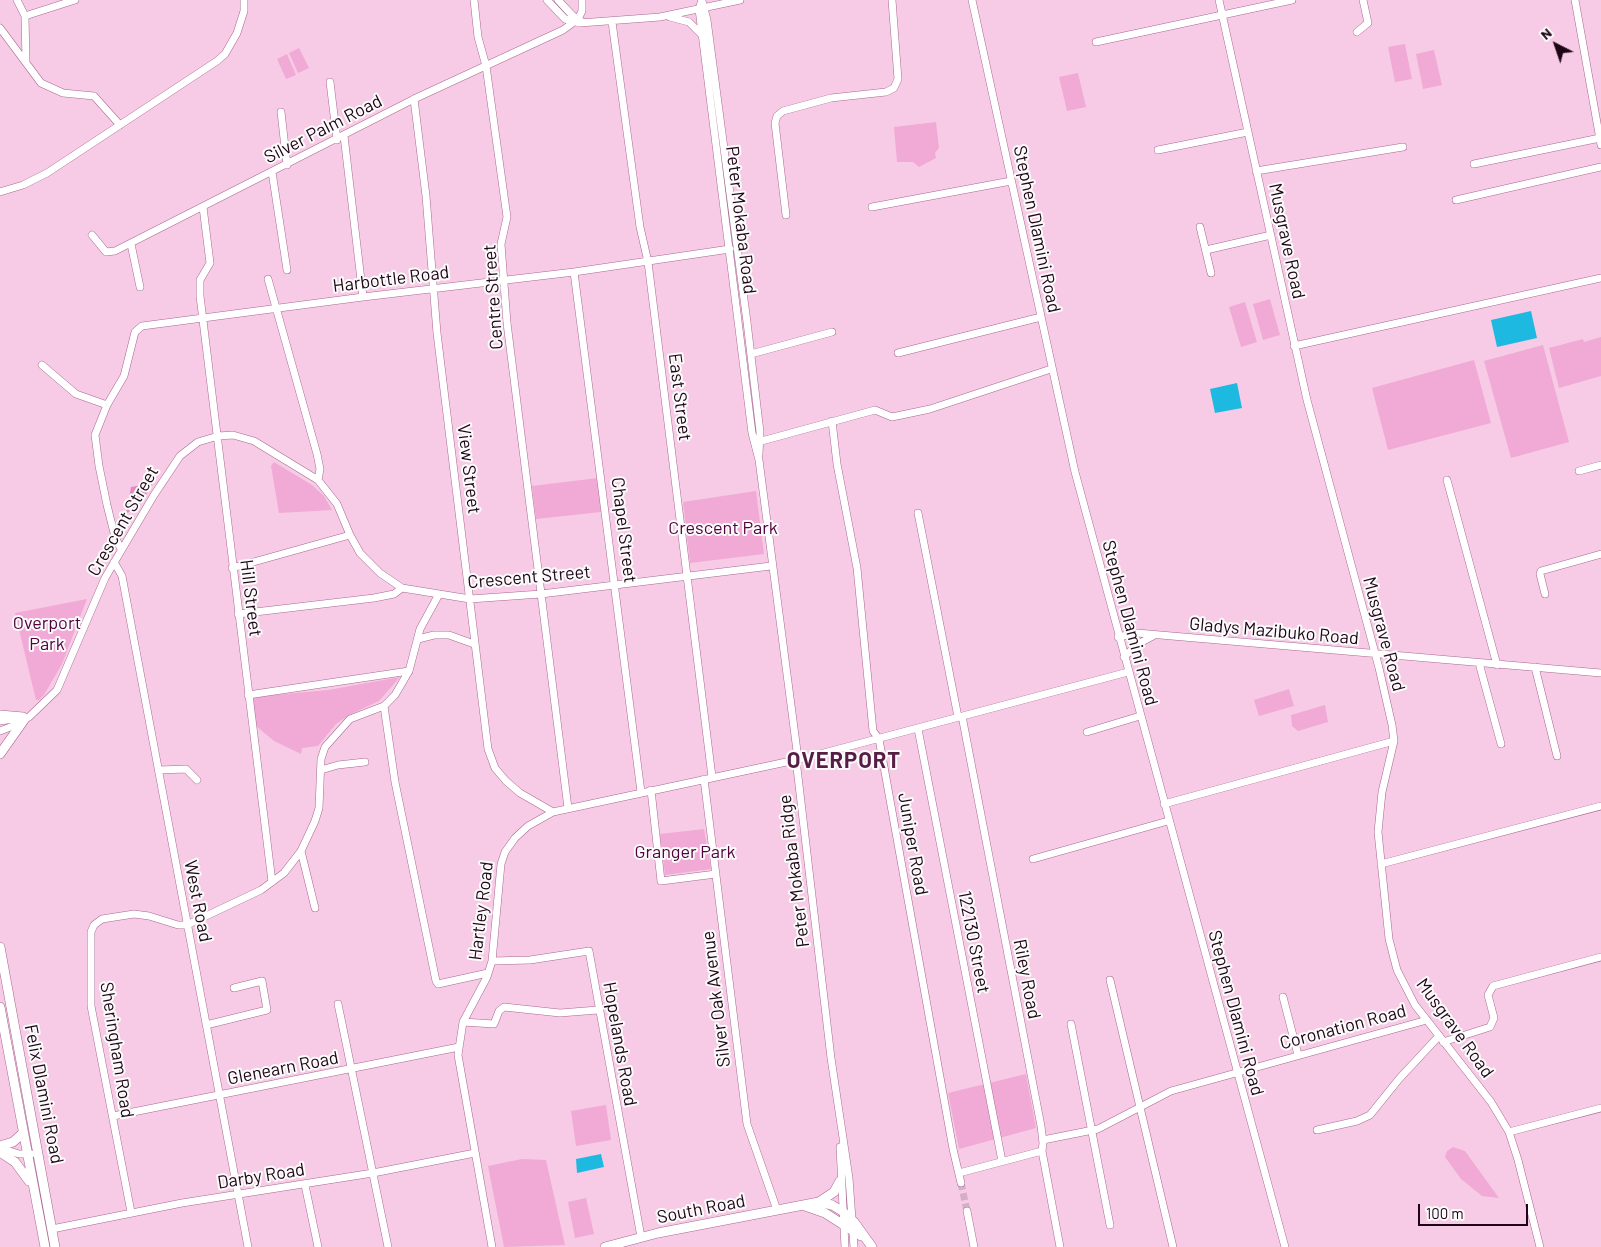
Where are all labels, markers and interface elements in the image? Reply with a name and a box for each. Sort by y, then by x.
north arrow [1531,20,1581,70]
text: N [1537,24,1555,43]
street label: Silver Palm Road [260,90,386,168]
street label: Stephen Dlamini Road [1009,143,1065,315]
street label: Peter Mokaba Road [721,145,761,295]
street label: Musgrave Road [1264,181,1310,301]
street label: Centre Street [479,244,507,350]
street label: Harbottle Road [332,261,450,297]
street label: East Street [664,352,696,442]
street label: View Street [453,423,485,515]
street label: Crescent Street [83,462,163,580]
street label: Chapel Street [607,476,641,584]
park label: Crescent Park [668,517,778,539]
street label: Stephen Dlamini Road [1098,538,1162,708]
street label: Hill Street [236,558,266,638]
street label: Crescent Street [467,561,591,593]
street label: Musgrave Road [1358,574,1410,694]
park label: Overport Park [13,612,81,654]
street label: Gladys Mazibuko Road [1188,613,1360,649]
district label: OVERPORT [786,748,902,774]
street label: Juniper Road [893,791,933,897]
street label: Peter Mokaba Ridge [774,793,814,949]
park label: Granger Park [634,841,736,863]
street label: West Road [179,858,217,944]
street label: Hartley Road [464,860,498,962]
street label: 122130 Street [953,889,995,995]
street label: Stephen Dlamini Road [1204,928,1268,1098]
street label: Silver Oak Avenue [697,930,735,1068]
street label: Riley Road [1009,937,1045,1021]
street label: Musgrave Road [1412,974,1498,1082]
street label: Sheringham Road [96,980,138,1120]
street label: Hopelands Road [598,980,642,1108]
street label: Coronation Road [1277,1000,1409,1054]
street label: Felix Dlamini Road [20,1022,68,1166]
street label: Glenearn Road [226,1047,340,1089]
street label: Darby Road [216,1158,306,1194]
street label: South Road [655,1190,747,1228]
scale bar [1421,1194,1531,1226]
text: 100 m [1426,1204,1464,1222]

